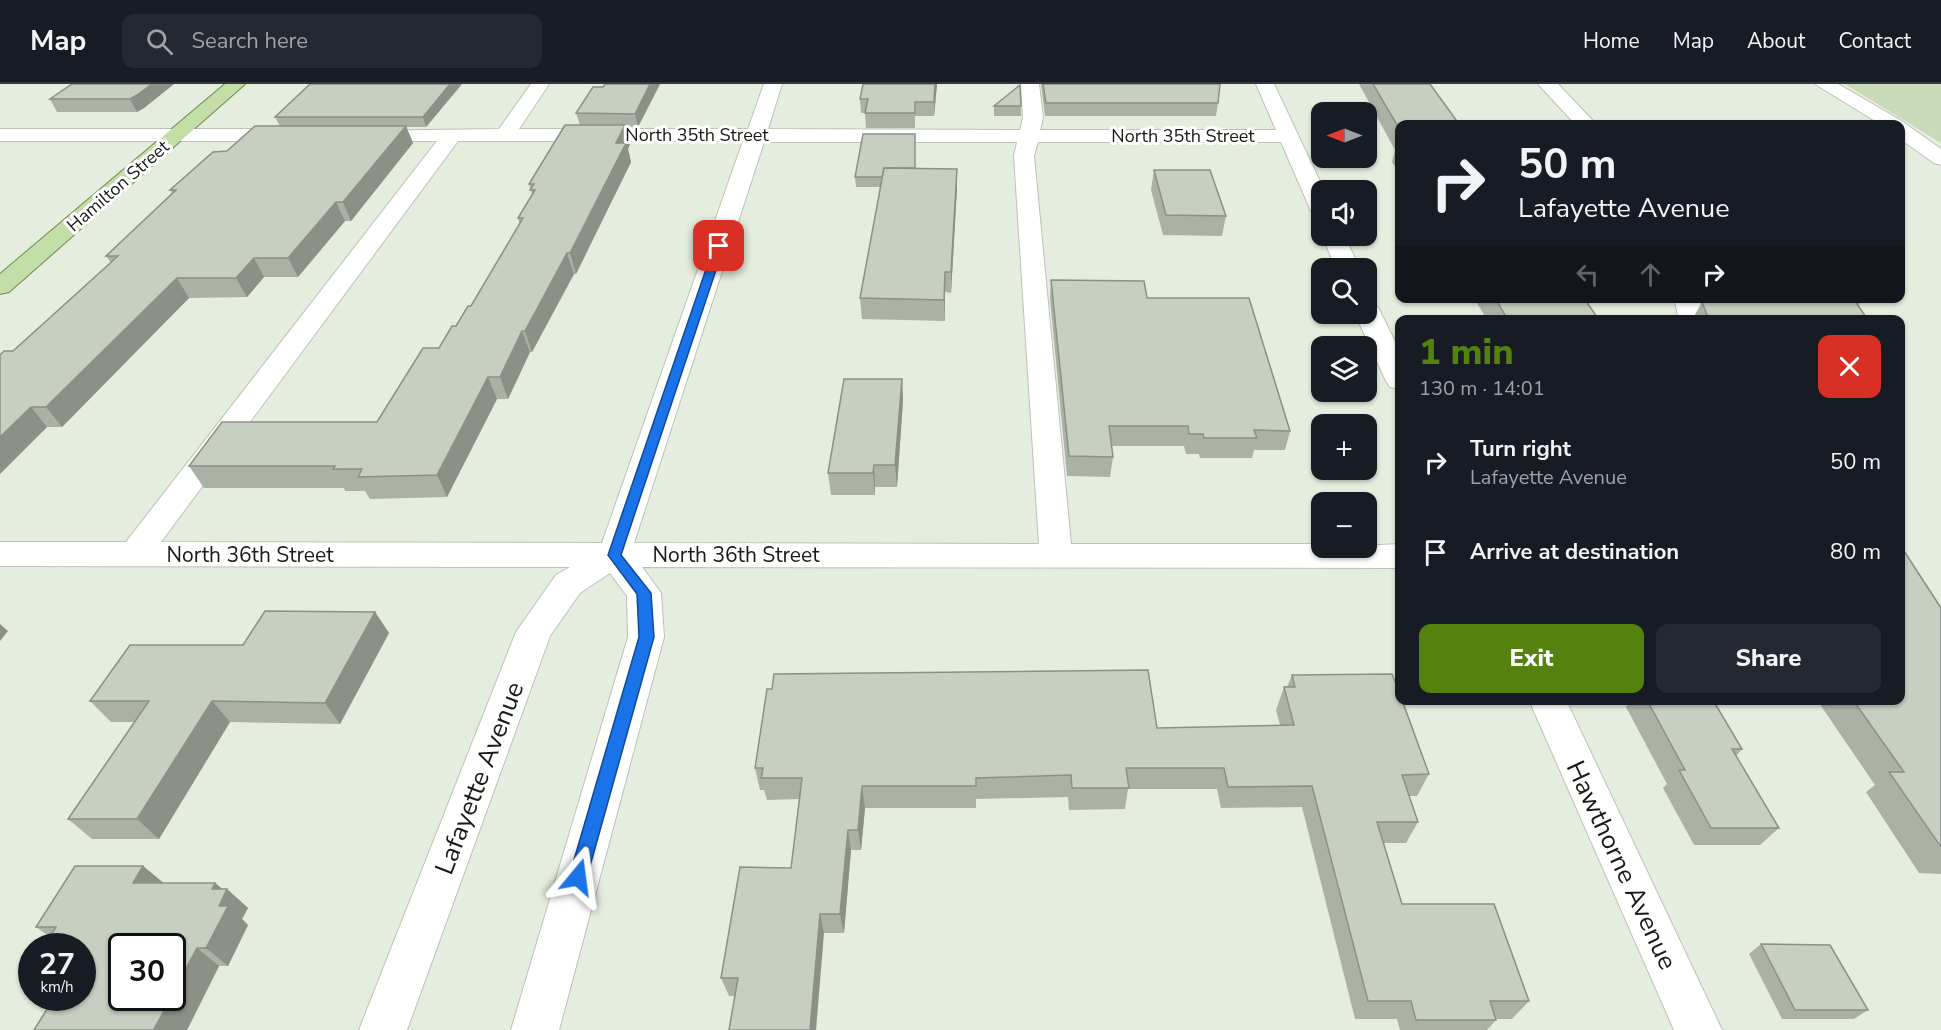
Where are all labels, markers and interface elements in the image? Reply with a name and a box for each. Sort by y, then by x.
search box [122,14,542,68]
text: Map [30,22,86,60]
icon: search [143,25,176,58]
text: Search here [191,26,308,56]
text: Home [1583,27,1640,55]
text: Map [1673,27,1714,55]
text: About [1747,27,1805,55]
text: Contact [1838,27,1911,55]
north arrow [1311,102,1377,168]
map controls [1311,102,1377,558]
street label: North 35th Street [625,123,769,147]
street label: North 35th Street [1111,124,1255,148]
street label: Hamilton Street [62,134,175,237]
text: 50 m [1518,136,1617,193]
icon: right [1419,144,1497,222]
button: sound [1311,180,1377,246]
text: Lafayette Avenue [1518,190,1730,227]
pin [693,220,744,271]
icon: arrive [702,229,735,262]
button: search [1311,258,1377,324]
icon: left [1571,258,1604,291]
icon: ahead [1634,258,1667,291]
icon: right [1697,258,1730,291]
text: 1 min [1419,328,1514,377]
button: close [1818,335,1881,398]
button: layers [1311,336,1377,402]
text: 130 m · 14:01 [1419,375,1545,402]
button: + [1311,414,1377,480]
text: Turn right [1470,434,1571,464]
icon: right [1419,446,1452,479]
text: 50 m [1830,447,1881,477]
text: Lafayette Avenue [1470,464,1627,491]
button: − [1311,492,1377,558]
icon: arrive [1419,536,1452,569]
text: Arrive at destination [1470,537,1679,567]
text: 80 m [1830,537,1881,567]
street label: North 36th Street [166,541,334,569]
street label: North 36th Street [652,541,820,569]
button: Exit [1419,624,1644,693]
button: Share [1656,624,1881,693]
street label: Lafayette Avenue [427,677,532,880]
street label: Hawthorne Avenue [1558,755,1685,975]
position arrow [546,845,610,909]
speed limit sign: 30 [108,933,186,1011]
text: 27 [39,944,75,985]
text: km/h [40,977,74,997]

